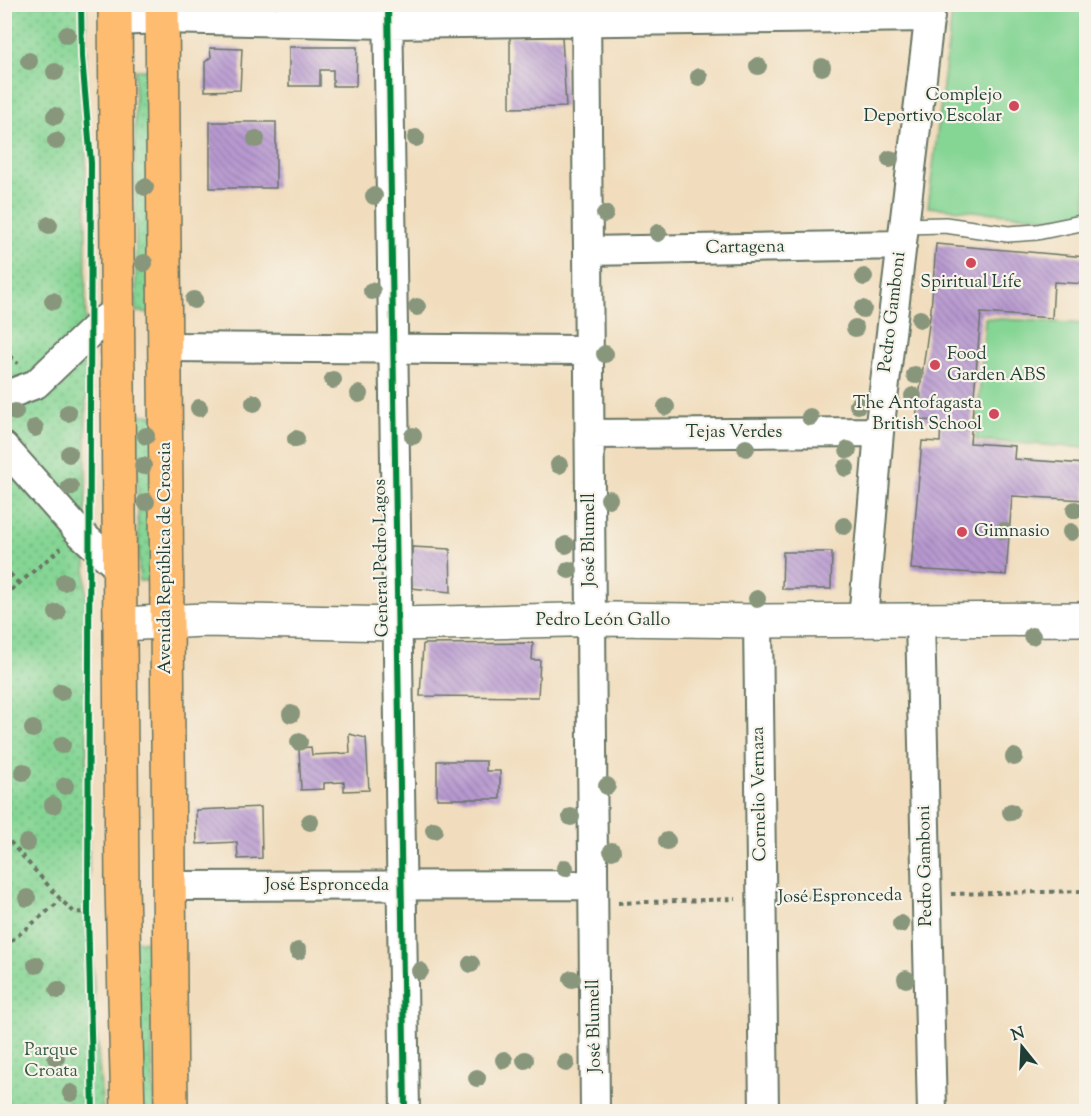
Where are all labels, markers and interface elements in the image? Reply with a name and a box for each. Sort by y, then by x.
place label: Complejo Deportivo Escolar [864,83,1002,130]
marker: Complejo Deportivo Escolar [1007,99,1021,113]
street label: Cartagena [705,234,785,262]
street label: Pedro Gamboni [873,250,913,374]
marker: Spiritual Life [964,256,978,270]
place label: Spiritual Life [920,270,1022,296]
place label: Food Garden ABS [947,342,1046,389]
marker: Food Garden ABS [928,358,942,372]
place label: The Antofagasta British School [853,391,982,438]
marker: The Antofagasta British School [987,407,1001,421]
street label: Tejas Verdes [686,420,782,446]
street label: Avenida República de Croacia [153,442,179,674]
street label: General Pedro Lagos [368,479,396,637]
street label: José Blumell [577,493,603,588]
place label: Gimnasio [974,519,1050,545]
marker: Gimnasio [955,525,969,539]
street label: Pedro León Gallo [536,608,670,634]
street label: Cornelio Vernaza [746,726,774,862]
street label: Pedro Gamboni [912,805,940,927]
street label: José Espronceda [264,873,389,899]
street label: José Espronceda [777,883,902,911]
street label: José Blumell [581,979,609,1074]
north arrow [992,1017,1052,1077]
text: N [1009,1022,1028,1048]
park label: Parque Croata [24,1038,78,1085]

